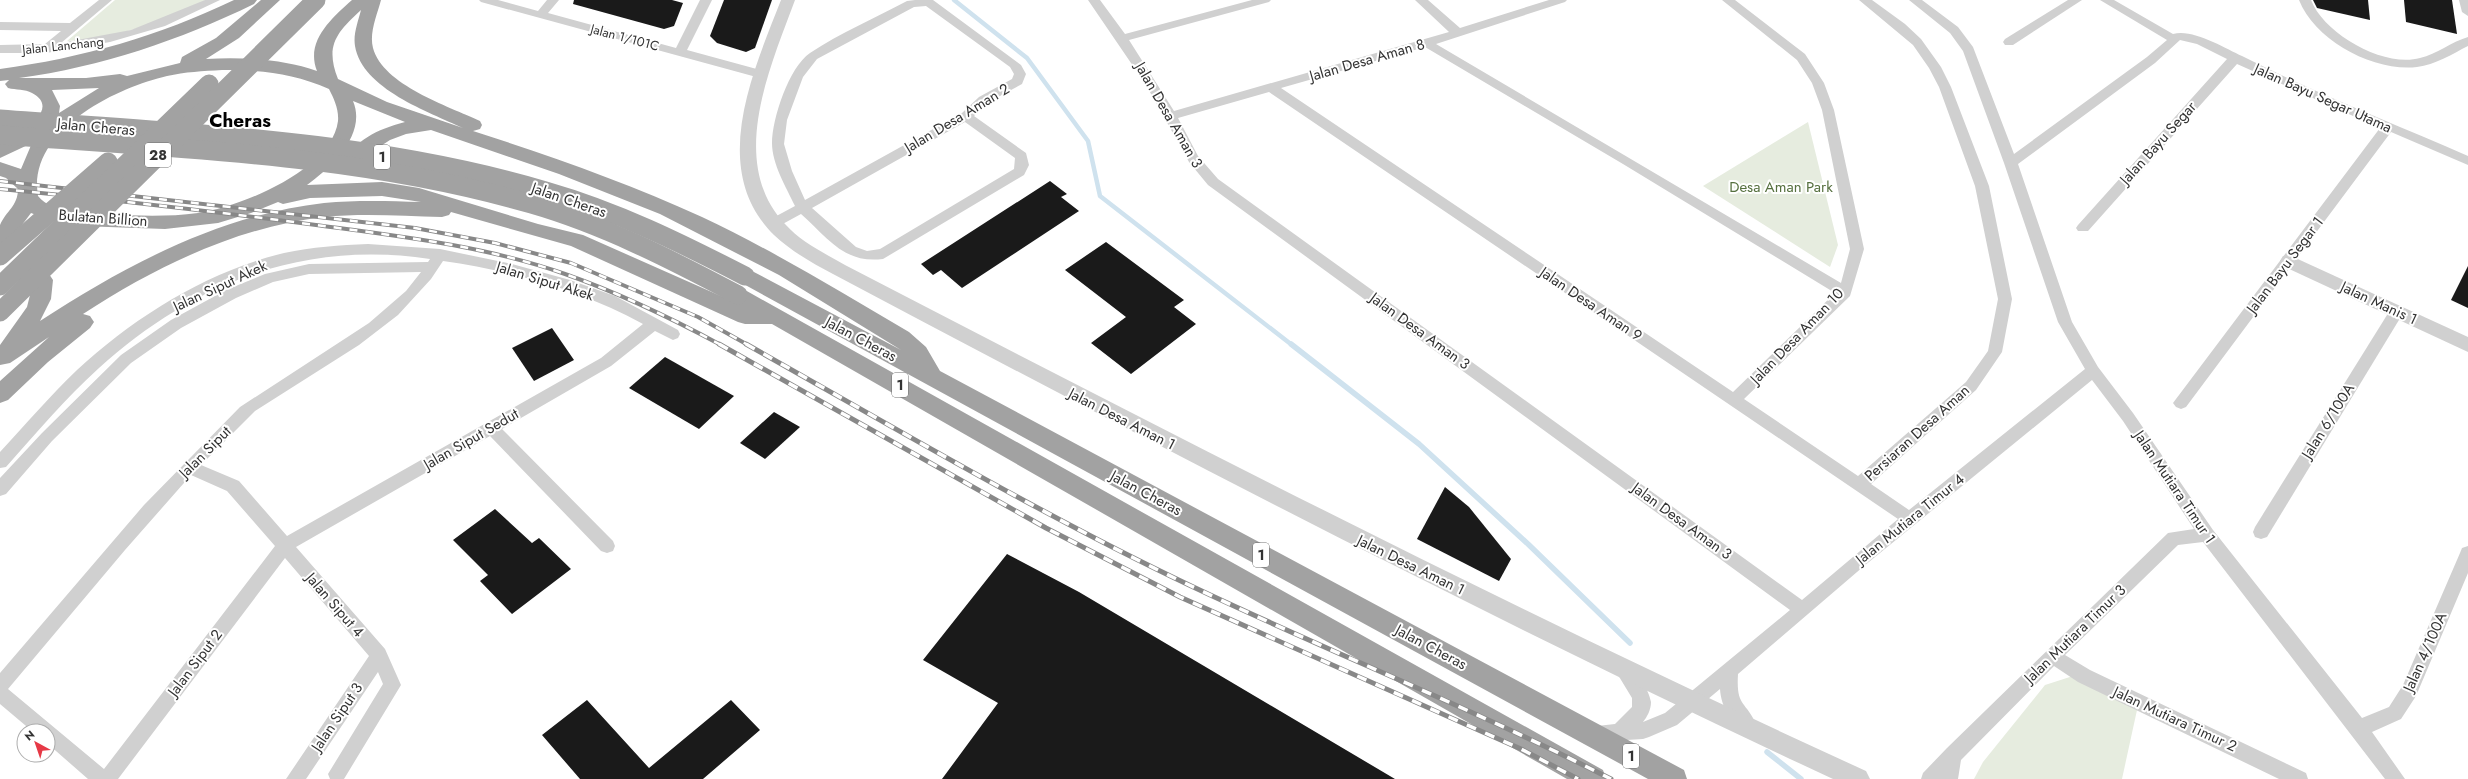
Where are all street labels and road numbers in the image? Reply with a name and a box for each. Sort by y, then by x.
street label: Jalan 1/101C [587,19,661,56]
street label: Jalan Lanchang [19,32,105,59]
street label: Jalan Desa Aman 8 [1305,33,1427,88]
street label: Jalan Desa Aman 3 [1129,56,1208,172]
street label: Jalan Bayu Segar Utama [2249,57,2395,138]
street label: Jalan Desa Aman 2 [898,78,1014,159]
street label: Jalan Bayu Segar [2113,96,2202,191]
street label: Jalan Cheras [54,112,136,141]
road number: 28 [145,143,171,167]
road number: 1 [374,145,390,169]
street label: Jalan Cheras [527,176,610,223]
street label: Bulatan Billion [58,204,148,232]
street label: Jalan Bayu Segar 1 [2240,212,2329,320]
street label: Jalan Siput Akek [168,254,271,318]
street label: Jalan Siput Akek [492,255,597,306]
street label: Jalan Desa Aman 9 [1534,260,1647,346]
street label: Jalan Manis 1 [2335,275,2421,330]
street label: Jalan Desa Aman 10 [1744,283,1849,391]
street label: Jalan Desa Aman 3 [1364,286,1475,375]
street label: Jalan Cheras [820,310,901,367]
road number: 1 [892,373,908,397]
street label: Jalan 6/100A [2295,379,2360,465]
street label: Persiaran Desa Aman [1860,380,1974,486]
street label: Jalan Desa Aman 1 [1063,382,1179,455]
street label: Jalan Siput Sedut [418,403,523,476]
street label: Jalan Siput [172,421,236,485]
street label: Jalan Mutiara Timur 1 [2128,424,2221,548]
street label: Jalan Cheras [1105,464,1186,521]
street label: Jalan Mutiara Timur 4 [1849,468,1969,571]
street label: Jalan Desa Aman 3 [1626,476,1737,565]
street label: Jalan Desa Aman 1 [1352,528,1469,601]
road number: 1 [1253,543,1269,567]
street label: Jalan Siput 4 [299,566,369,642]
street label: Jalan Mutiara Timur 3 [2018,580,2131,690]
street label: Jalan 4/100A [2397,609,2452,697]
street label: Jalan Cheras [1390,618,1471,675]
street label: Jalan Siput 2 [161,625,228,703]
street label: Jalan Siput 3 [305,678,368,757]
street label: Jalan Mutiara Timur 2 [2108,680,2240,757]
road number: 1 [1623,744,1639,768]

